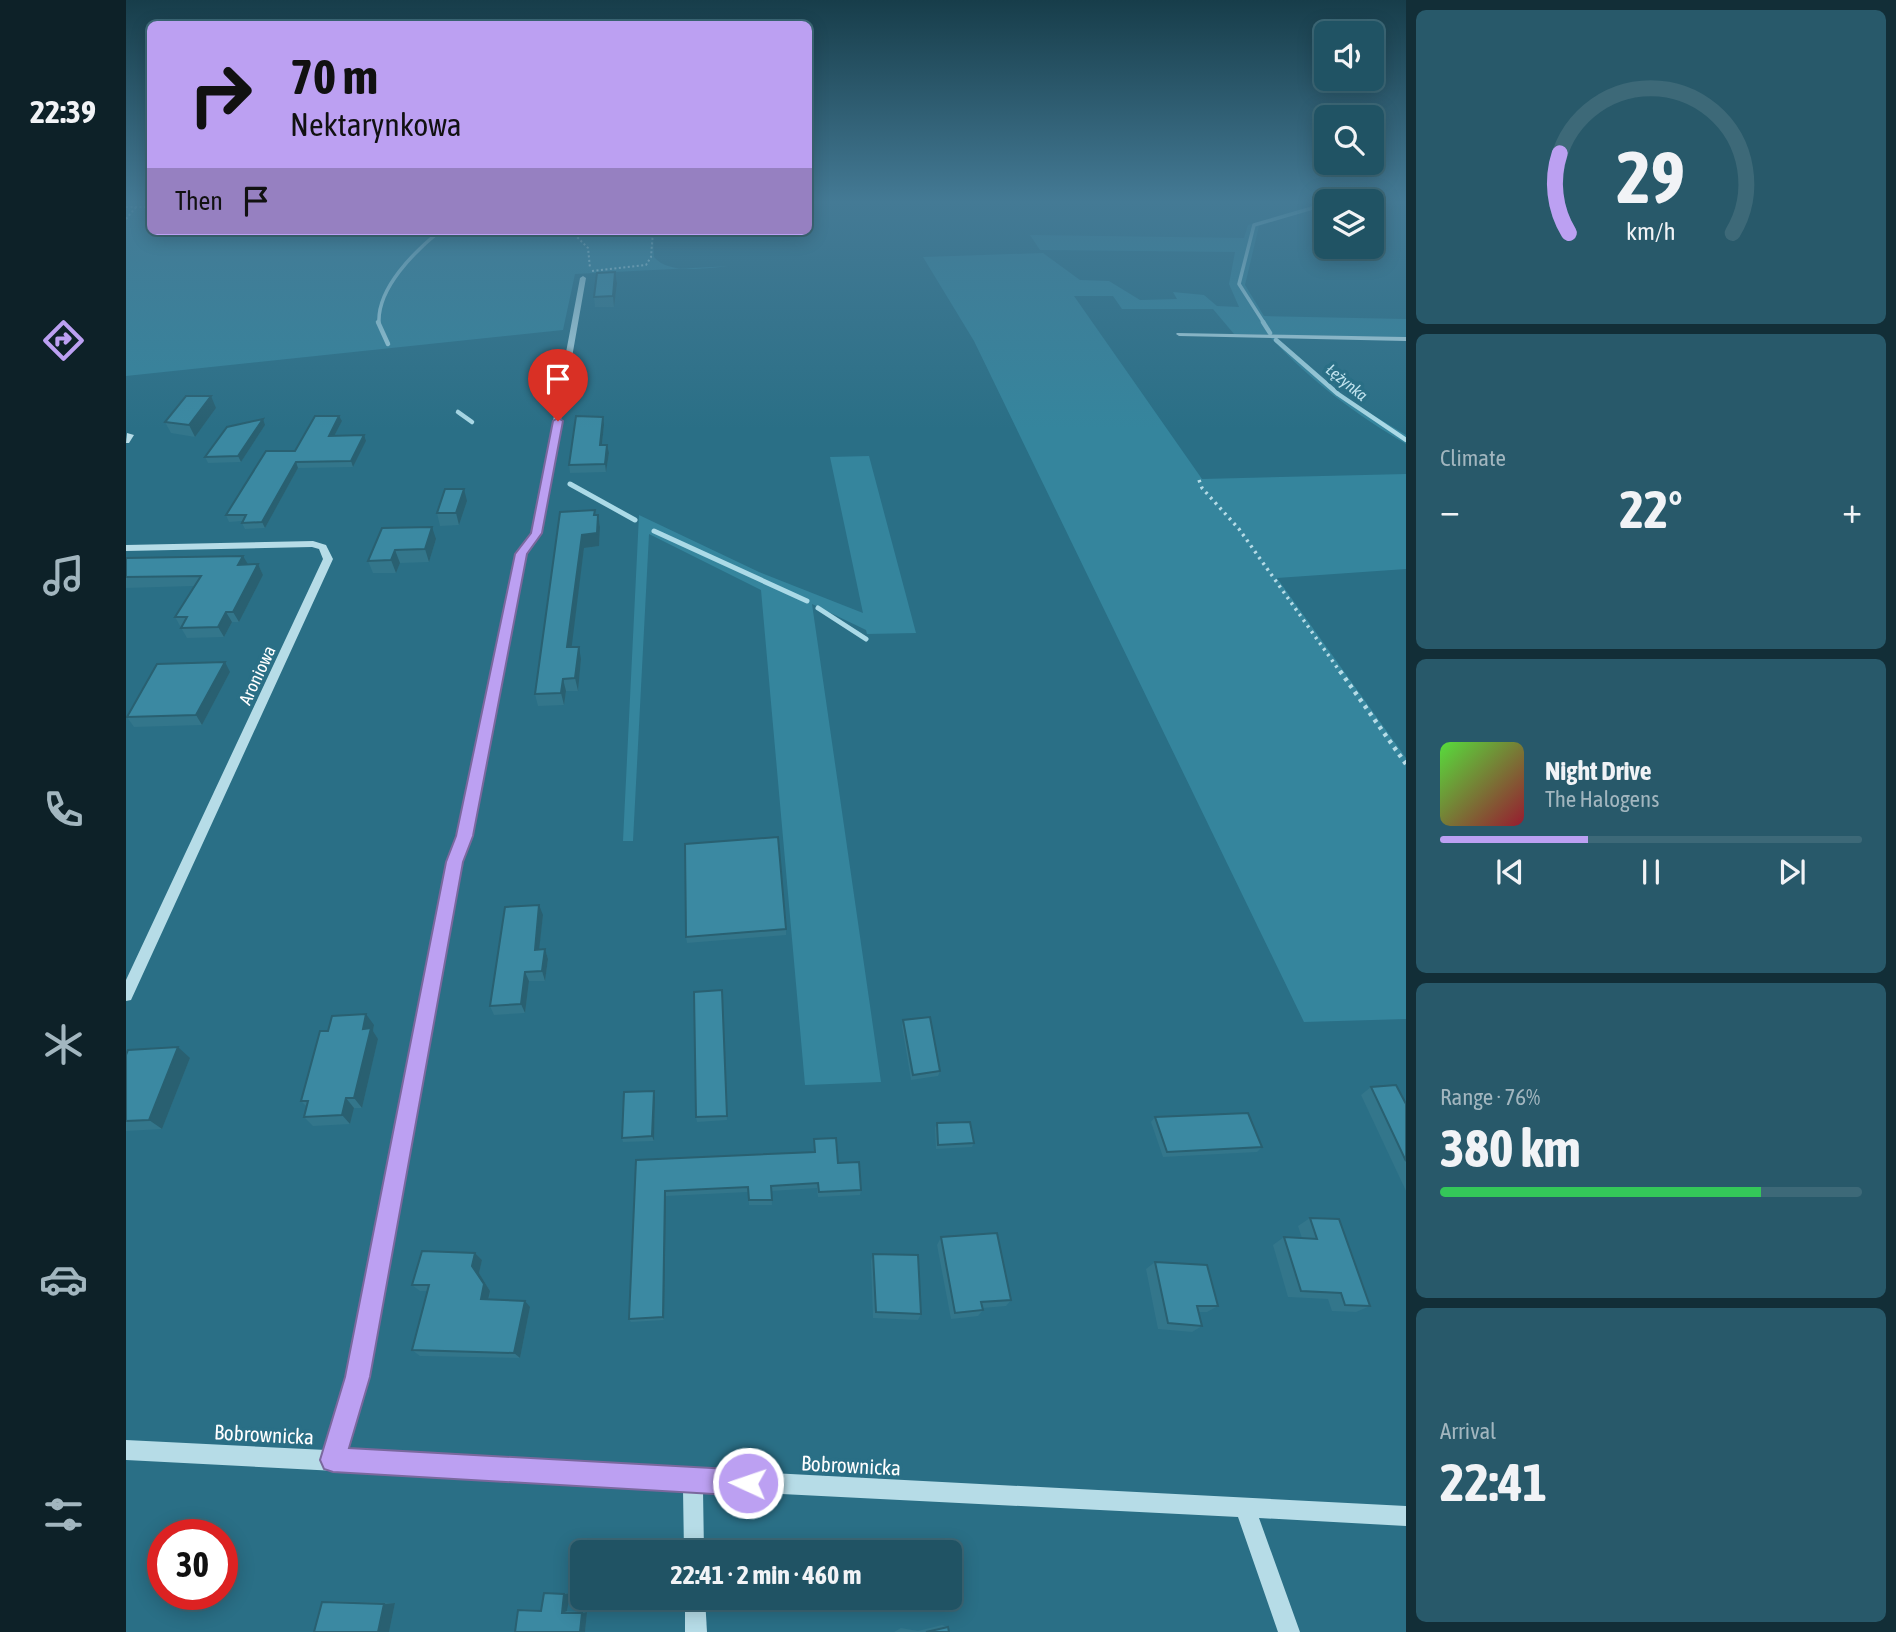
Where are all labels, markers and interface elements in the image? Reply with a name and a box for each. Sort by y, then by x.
map controls [1314,21,1384,259]
button: sound [1314,21,1384,91]
text: 70 m [290,48,378,104]
icon: right [175,49,266,140]
text: 22:39 [30,93,96,130]
button: search [1314,105,1384,175]
text: Nektarynkowa [290,106,462,143]
text: 29 [1617,136,1685,219]
icon: arrive [237,182,275,220]
text: Then [175,186,223,216]
button: layers [1314,189,1384,259]
text: km/h [1626,217,1676,245]
icon: directions [39,316,88,365]
pin [528,349,588,421]
icon: arrive [539,360,577,398]
water label: Łężynka [1322,360,1372,405]
text: Climate [1440,445,1506,471]
text: 22° [1619,479,1683,539]
text: − [1440,488,1460,531]
text: + [1842,488,1862,531]
icon: music [39,551,88,600]
street label: Aroniowa [234,642,280,708]
text: Night Drive [1545,756,1652,786]
icon: phone [39,785,88,834]
text: The Halogens [1545,786,1659,812]
icon: previous [1491,853,1529,891]
icon: pause [1632,853,1670,891]
icon: next [1773,853,1811,891]
icon: climate [39,1020,88,1069]
text: Range · 76% [1440,1084,1540,1110]
text: 380 km [1440,1118,1581,1178]
icon: car [39,1255,88,1304]
text: Arrival [1440,1418,1496,1444]
street label: Bobrownicka [213,1419,315,1449]
position arrow [711,1446,785,1520]
street label: Bobrownicka [800,1450,902,1480]
text: 22:41 [1440,1452,1547,1512]
icon: filters [39,1490,88,1539]
speed limit sign: 30 [147,1519,238,1610]
text: 22:41 · 2 min · 460 m [671,1560,861,1590]

